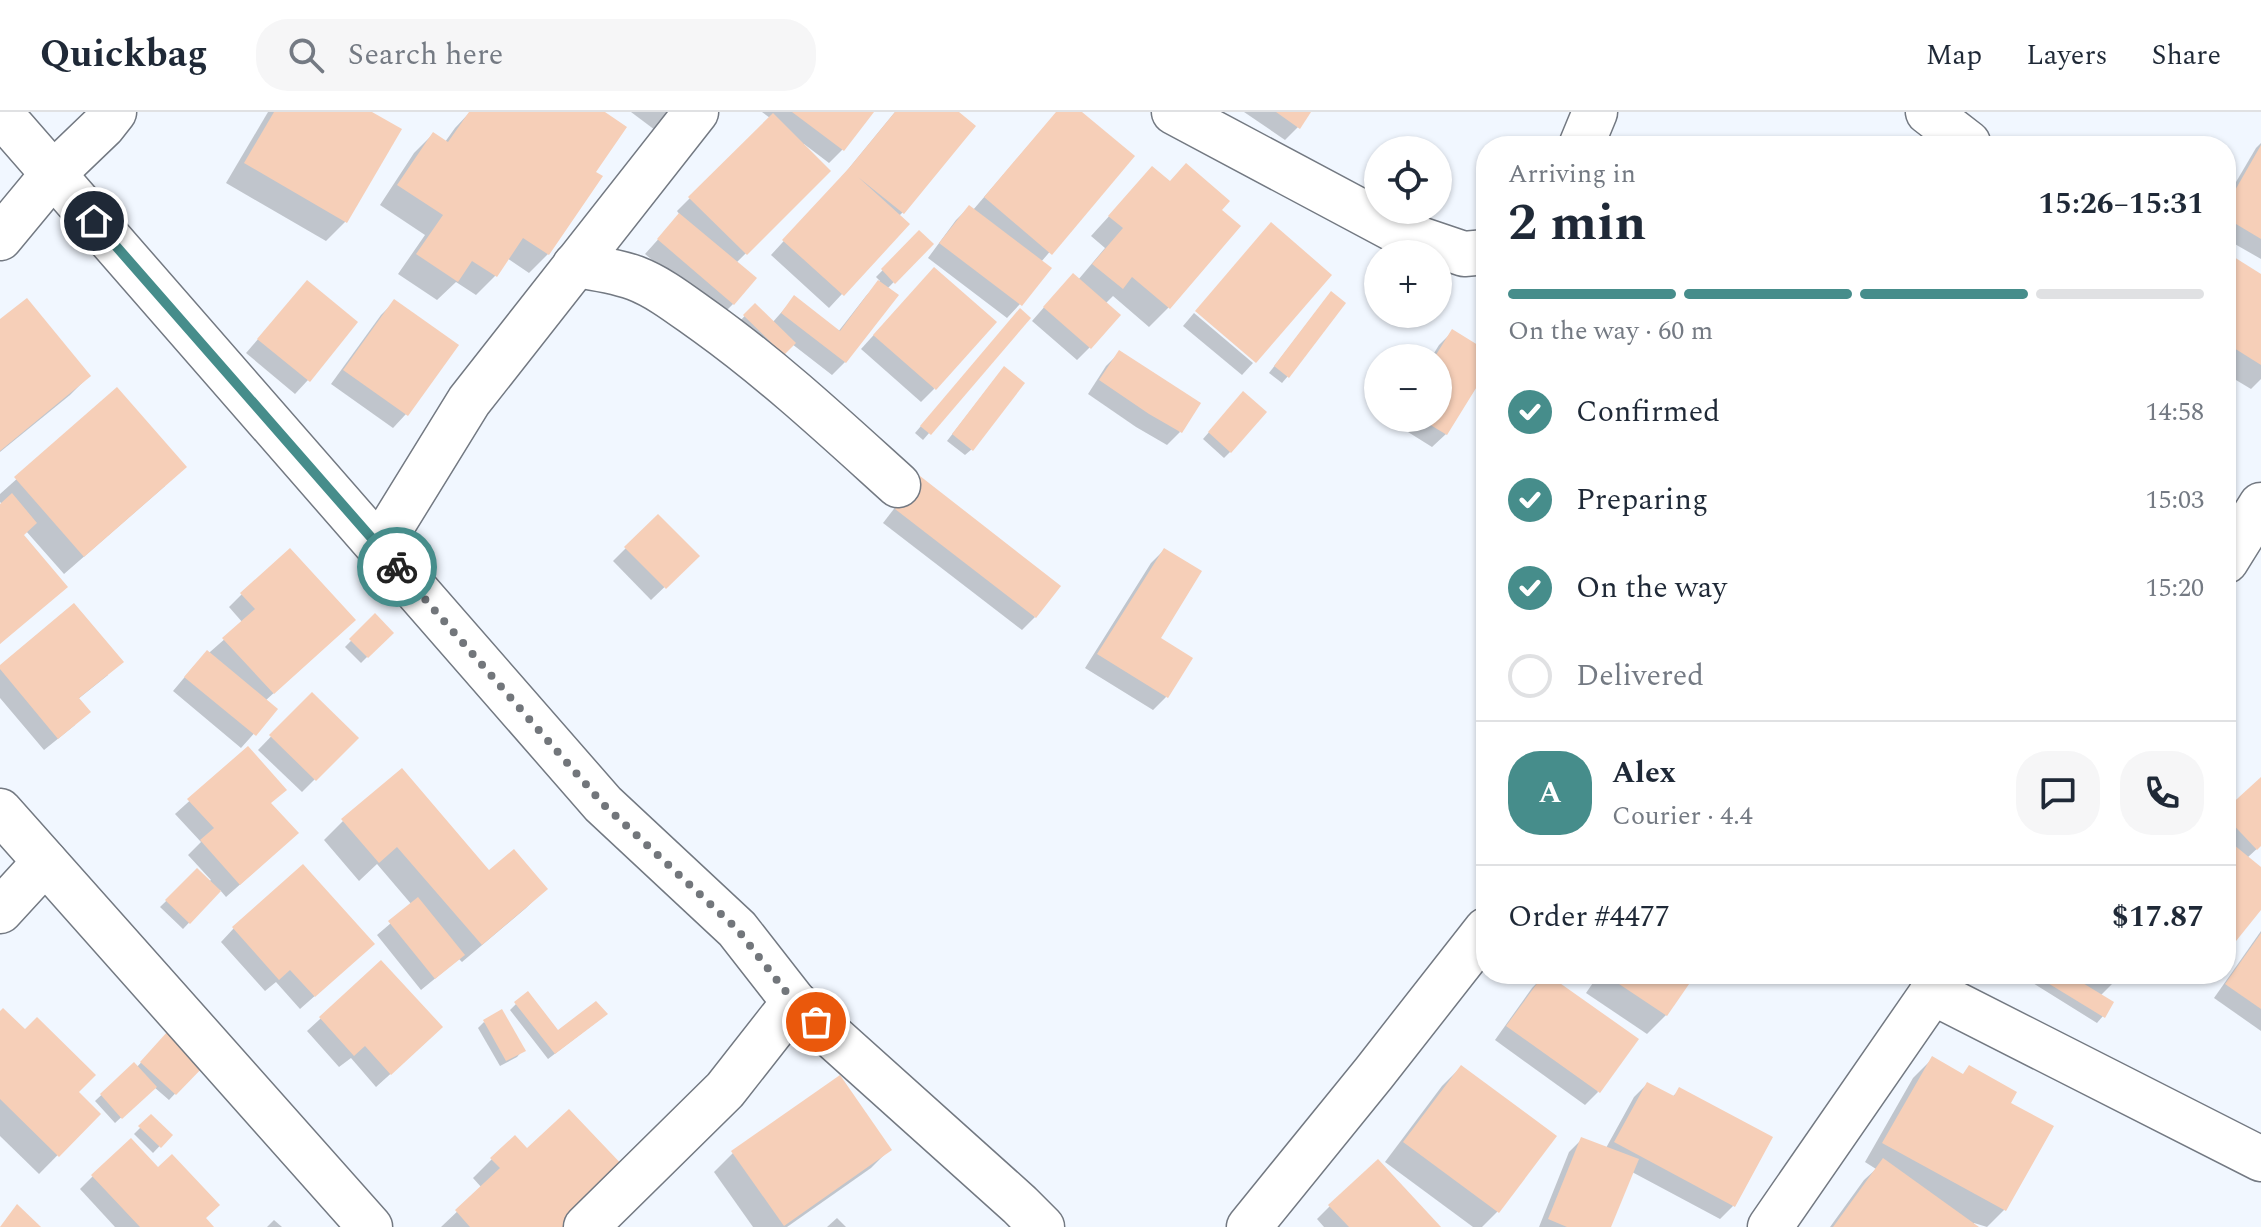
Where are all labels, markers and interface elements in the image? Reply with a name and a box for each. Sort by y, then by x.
search box [256,19,816,91]
text: Quickbag [40,26,208,84]
text: Search here [348,32,503,78]
icon: search [284,33,328,77]
text: Map [1926,34,1982,77]
text: Layers [2026,34,2108,77]
text: Share [2152,34,2221,77]
map controls [1364,136,1452,432]
button: locate [1364,136,1452,224]
text: Arriving in [1508,154,1636,194]
text: 15:26–15:31 [2038,181,2204,227]
text: 2 min [1508,184,1646,263]
pin [60,187,128,255]
icon: home [72,199,116,243]
button: + [1364,240,1452,328]
text: On the way · 60 m [1508,311,1713,351]
button: − [1364,344,1452,432]
text: Confirmed [1576,389,1720,435]
icon: check [1508,390,1552,434]
text: 14:58 [2145,392,2204,432]
text: Preparing [1576,477,1708,523]
icon: check [1508,478,1552,522]
text: 15:03 [2145,480,2204,520]
courier [357,527,437,607]
icon: bike [375,545,419,589]
text: On the way [1576,565,1727,611]
icon: check [1508,566,1552,610]
text: 15:20 [2145,568,2204,608]
text: Delivered [1576,653,1704,699]
text: Alex [1612,750,1676,796]
button: chat [2016,751,2100,835]
button: phone [2120,751,2204,835]
text: A [1538,770,1562,816]
text: Courier · 4.4 [1612,796,1753,836]
text: Order #4477 [1508,894,1670,940]
text: $17.87 [2112,894,2204,940]
pin [782,988,850,1056]
icon: bag [794,1000,838,1044]

